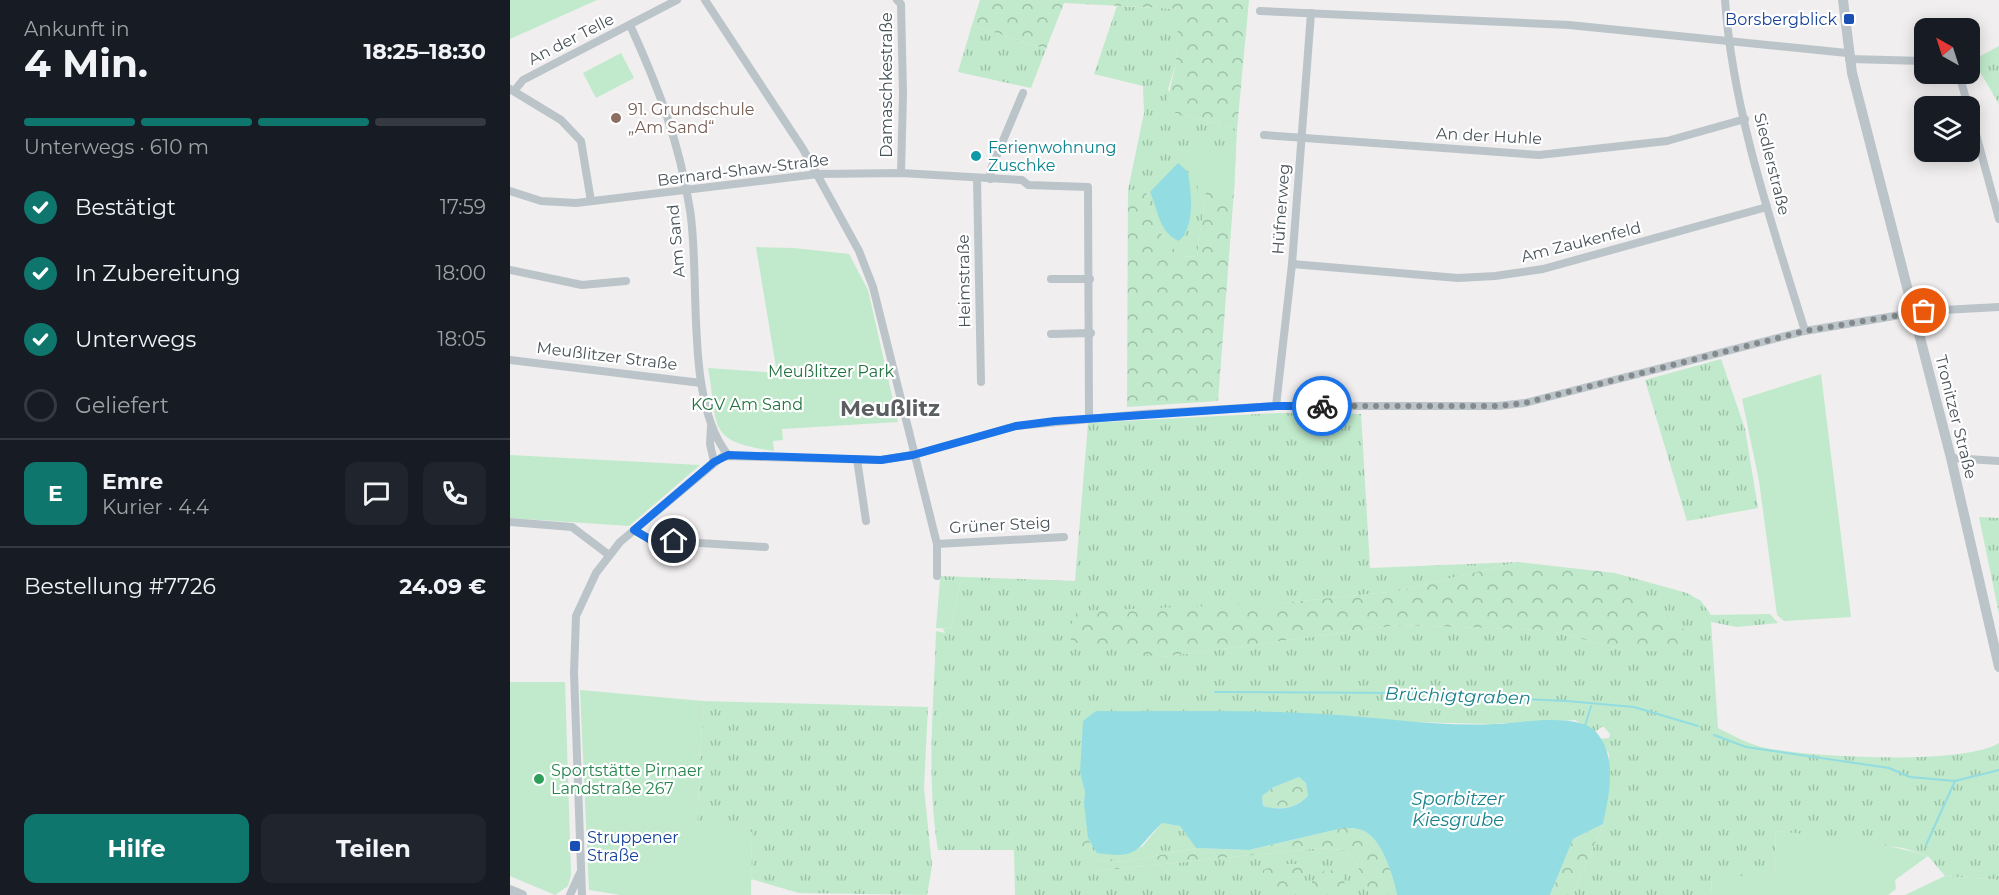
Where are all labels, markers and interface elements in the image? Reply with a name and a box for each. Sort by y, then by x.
street label: An der Telle [525,9,617,69]
place label: Borsbergblick [1725,10,1837,29]
street label: Damaschkestraße [877,12,896,158]
marker: Borsbergblick [1842,12,1856,26]
text: Ankunft in [24,17,130,41]
north arrow [1914,18,1980,84]
map controls [1914,18,1980,162]
text: 18:25–18:30 [364,38,486,65]
text: 4 Min. [24,39,148,87]
button: layers [1914,96,1980,162]
place label: 91. Grundschule „Am Sand“ [628,100,755,137]
marker: 91. Grundschule „Am Sand“ [609,111,623,125]
street label: Siedlerstraße [1750,111,1794,217]
street label: An der Huhle [1435,124,1543,148]
text: Unterwegs · 610 m [24,135,209,159]
place label: Ferienwohnung Zuschke [988,138,1116,175]
marker: Ferienwohnung Zuschke [969,149,983,163]
street label: Bernard-Shaw-Straße [656,150,830,190]
street label: Hüfnerweg [1268,163,1294,255]
icon: check [24,191,57,224]
text: Bestätigt [75,194,176,221]
text: 17:59 [440,195,486,219]
street label: Am Sand [663,204,689,278]
street label: Am Zaukenfeld [1519,218,1643,266]
street label: Heimstraße [954,234,974,328]
icon: check [24,257,57,290]
text: In Zubereitung [75,260,241,287]
text: 18:00 [435,261,486,285]
pin [1898,285,1949,336]
icon: bag [1907,294,1940,327]
icon: check [24,323,57,356]
text: Unterwegs [75,326,196,353]
text: 18:05 [437,327,486,351]
street label: Meußlitzer Straße [536,338,678,374]
street label: Tronitzer Straße [1931,353,1981,481]
park label: Meußlitzer Park [768,362,895,381]
courier [1292,376,1352,436]
icon: bike [1306,390,1339,423]
text: Geliefert [75,392,169,419]
park label: KGV Am Sand [691,395,803,414]
district label: Meußlitz [840,395,940,422]
button: chat [345,462,408,525]
button: phone [423,462,486,525]
text: Emre [102,468,163,495]
text: E [48,480,63,507]
text: Kurier · 4.4 [102,495,209,519]
street label: Grüner Steig [949,513,1051,537]
pin [648,515,699,566]
icon: home [657,524,690,557]
text: Bestellung #7726 [24,573,216,600]
text: 24.09 € [399,573,486,600]
water label: Brüchigtgraben [1385,682,1531,710]
place label: Sportstätte Pirnaer Landstraße 267 [551,761,703,798]
marker: Sportstätte Pirnaer Landstraße 267 [532,772,546,786]
water label: Sporbitzer Kiesgrube [1411,788,1505,831]
button: Hilfe [24,814,249,883]
button: Teilen [261,814,486,883]
place label: Struppener Straße [587,828,679,865]
marker: Struppener Straße [568,839,582,853]

